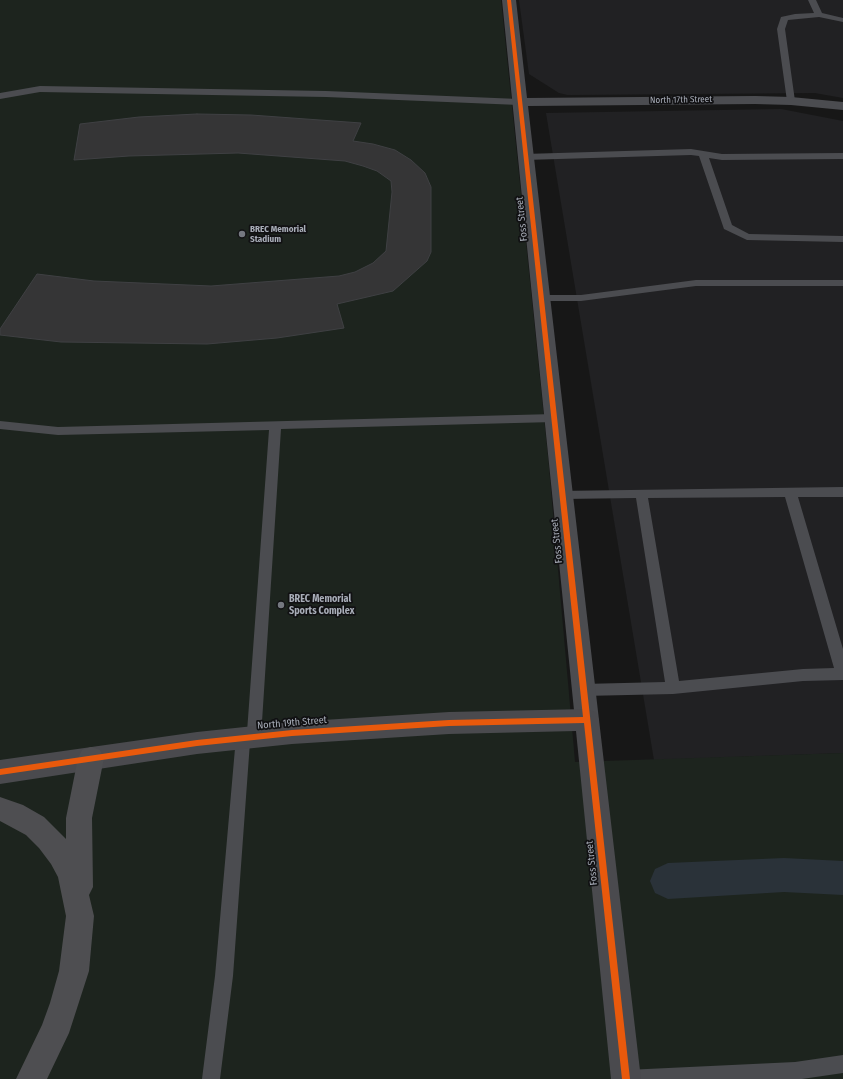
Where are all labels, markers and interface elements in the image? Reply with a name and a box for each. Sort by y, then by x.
street label: North 17th Street [650,94,712,106]
street label: Foss Street [514,196,530,242]
place label: BREC Memorial Stadium [250,224,306,245]
marker: BREC Memorial Stadium [237,229,247,239]
street label: Foss Street [549,518,565,564]
place label: BREC Memorial Sports Complex [289,593,354,616]
marker: BREC Memorial Sports Complex [276,600,286,610]
street label: North 19th Street [257,714,327,732]
street label: Foss Street [584,840,600,886]

